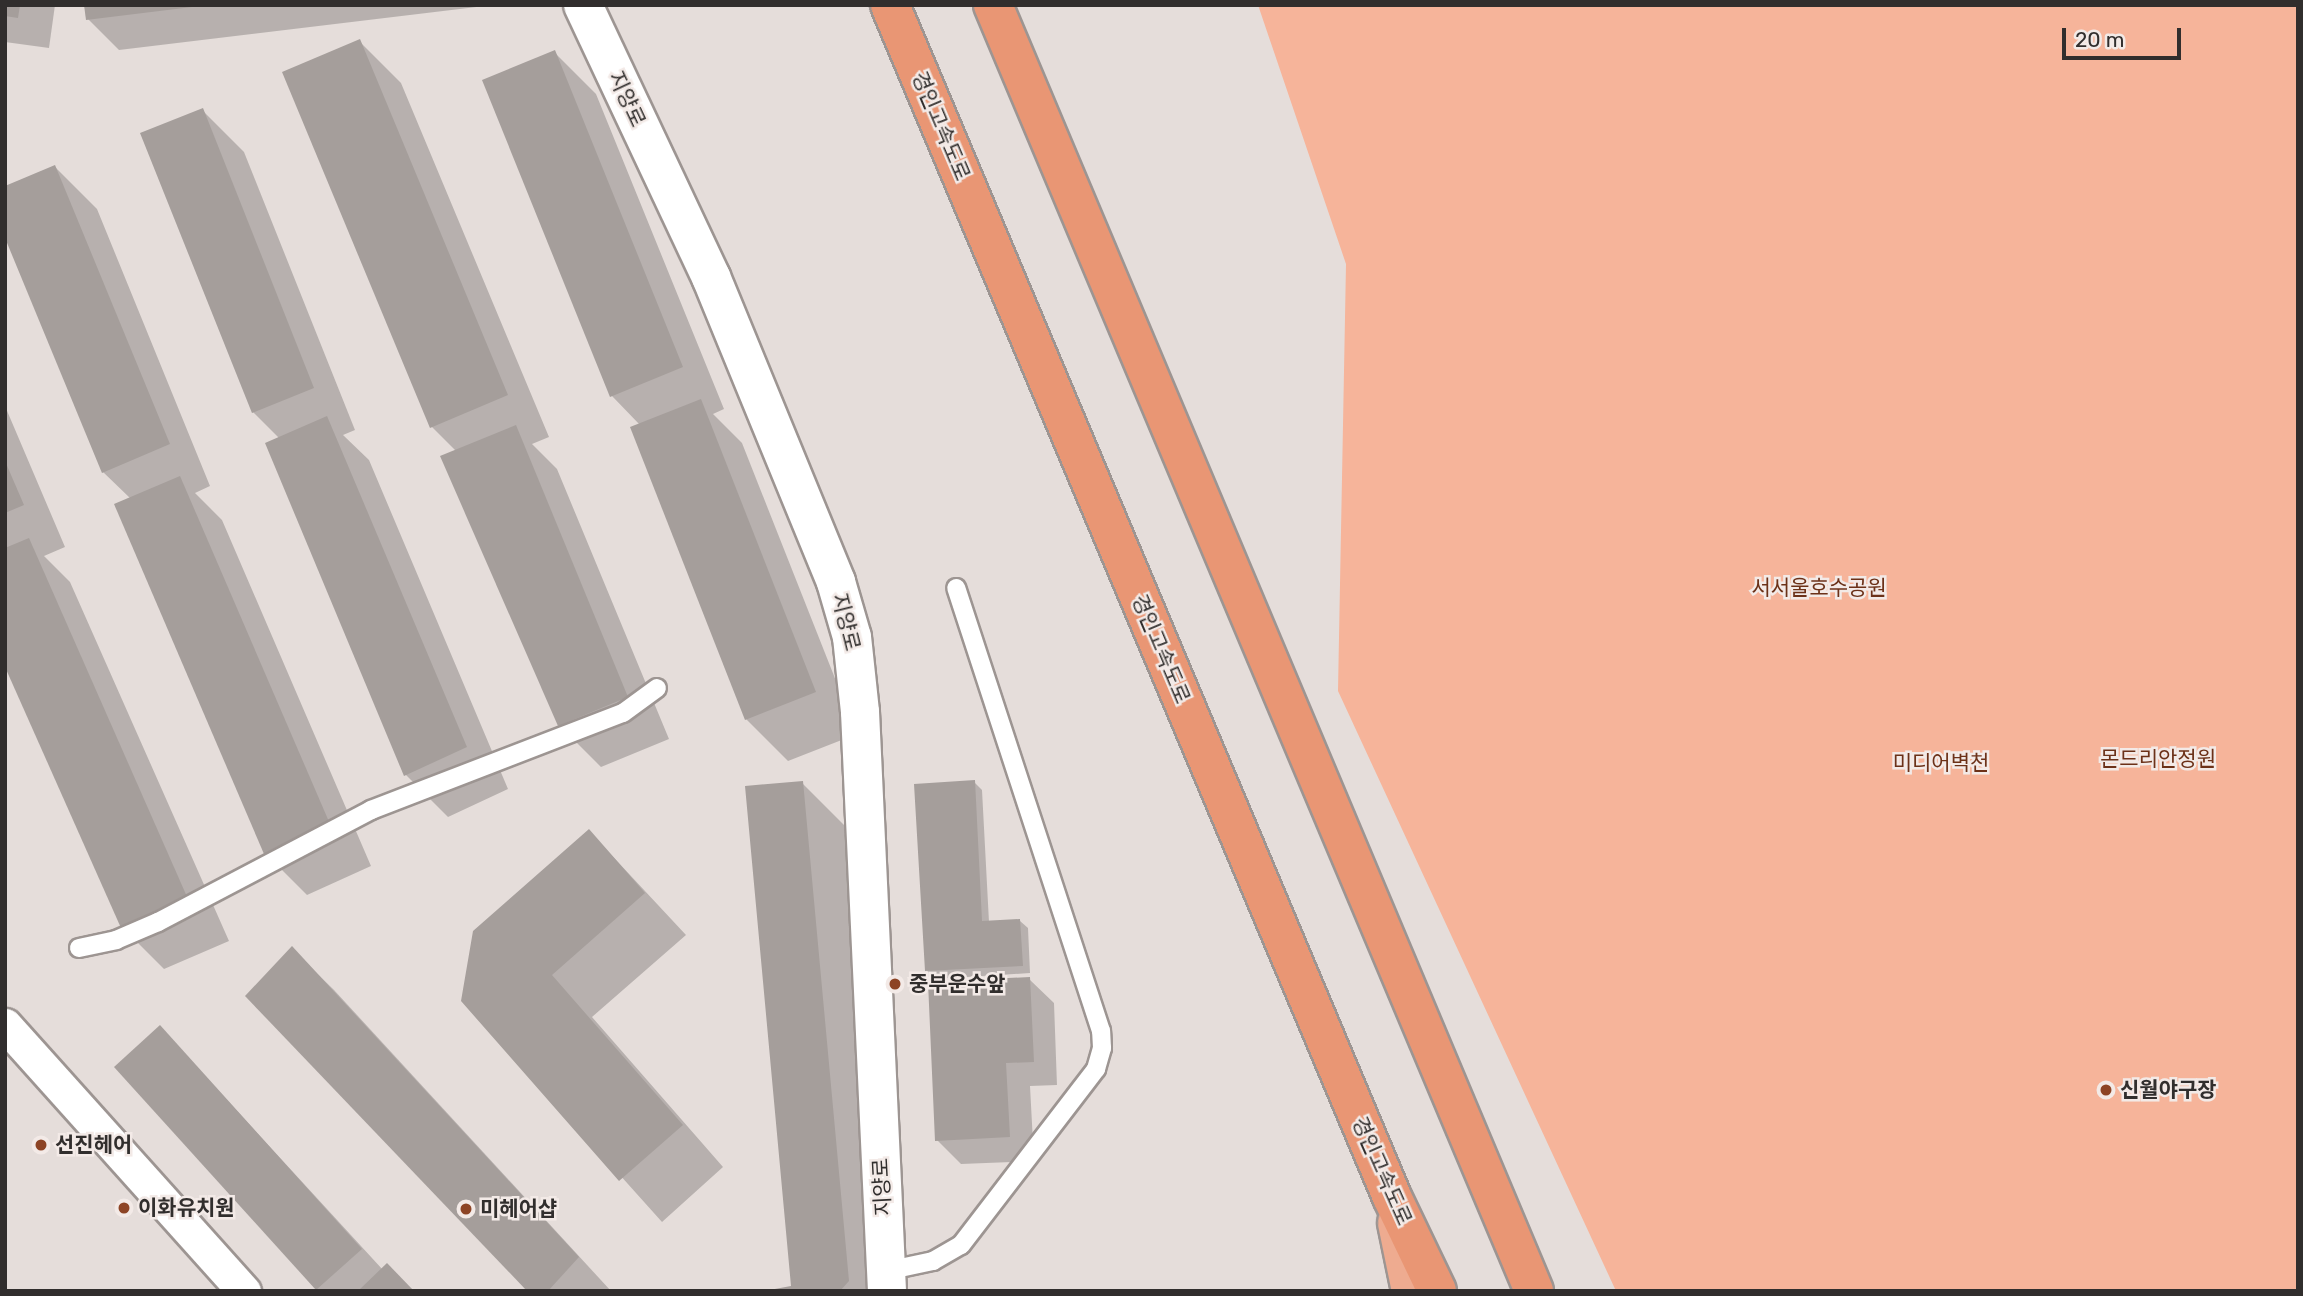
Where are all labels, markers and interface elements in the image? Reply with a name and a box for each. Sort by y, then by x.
scale bar [2065,14,2184,58]
text: 20 m [2075,27,2124,52]
street label: 지양로 [603,67,651,131]
street label: 경인고속도로 [907,68,975,184]
park label: 서서울호수공원 [1751,575,1887,601]
street label: 지양로 [827,591,865,653]
street label: 경인고속도로 [1127,591,1195,707]
park label: 몬드리안정원 [2100,746,2216,772]
park label: 미디어벽천 [1893,750,1989,776]
place label: 중부운수앞 [909,971,1006,997]
marker: 중부운수앞 [887,976,903,992]
place label: 신월야구장 [2120,1077,2217,1103]
marker: 신월야구장 [2098,1082,2114,1098]
street label: 경인고속도로 [1347,1113,1417,1229]
place label: 선진헤어 [55,1132,132,1158]
marker: 선진헤어 [33,1137,49,1153]
street label: 지양로 [868,1157,896,1217]
place label: 이화유치원 [138,1195,235,1221]
place label: 미헤어샵 [480,1196,557,1222]
marker: 이화유치원 [116,1200,132,1216]
marker: 미헤어샵 [458,1201,474,1217]

